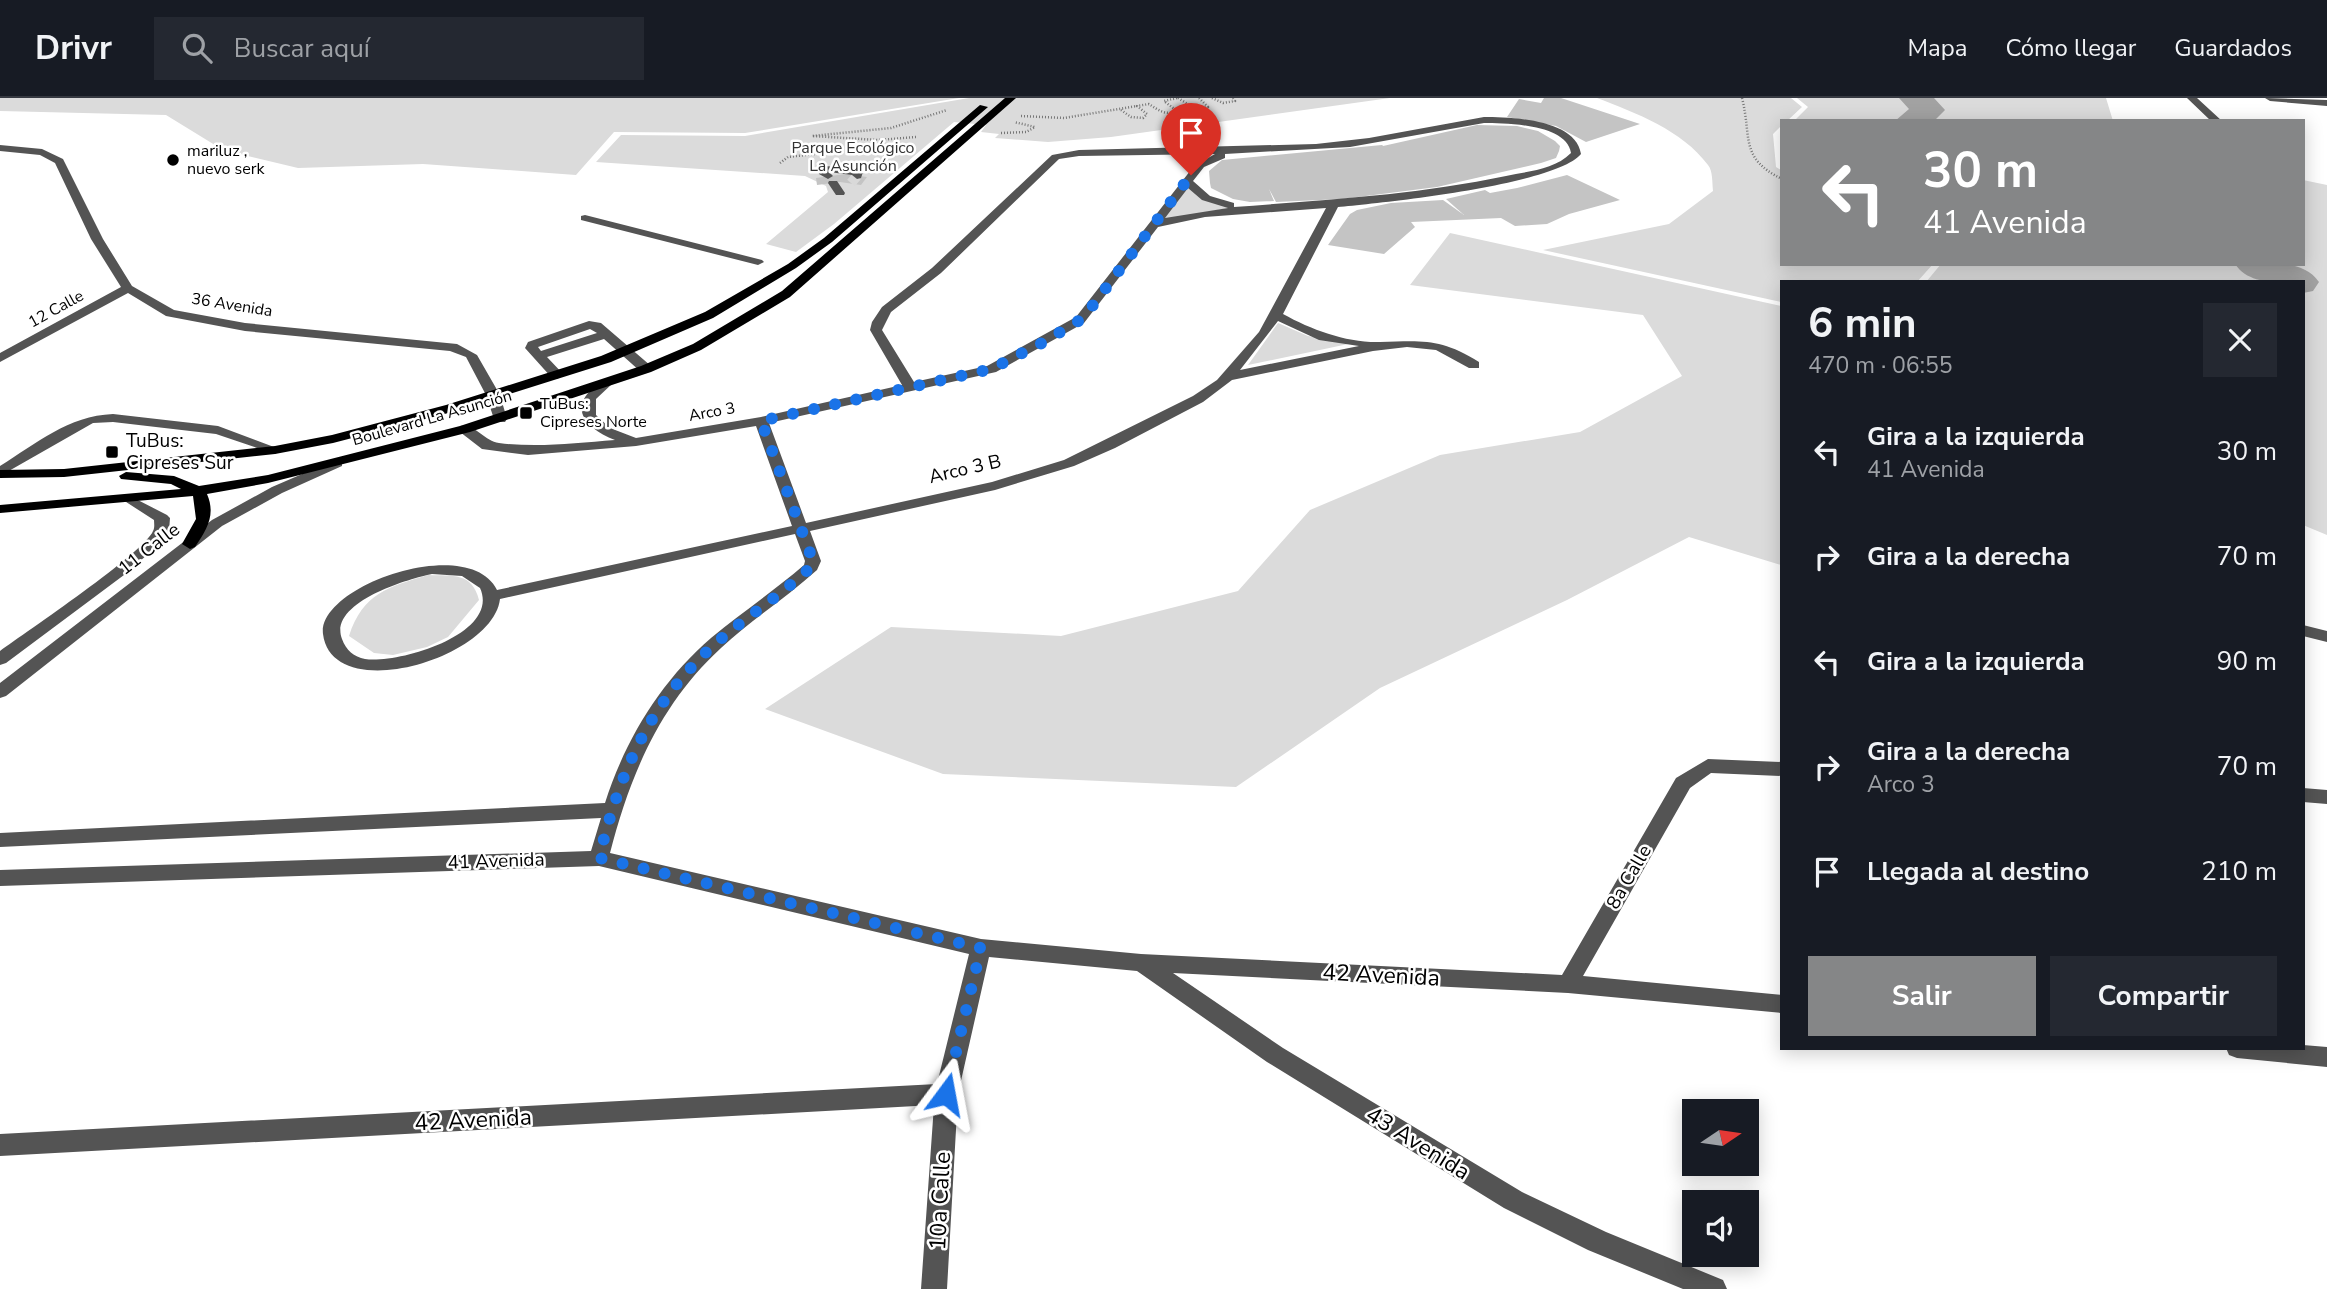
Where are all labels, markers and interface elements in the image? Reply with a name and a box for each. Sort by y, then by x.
search box [154,17,644,80]
text: Drivr [35,26,112,71]
icon: search [178,29,216,67]
text: Buscar aquí [234,31,370,66]
text: Mapa [1907,32,1967,64]
text: Cómo llegar [2005,32,2136,64]
text: Guardados [2174,32,2292,64]
pin [1161,103,1221,175]
icon: arrive [1172,114,1210,152]
park label: Parque Ecológico La Asunción [792,137,915,177]
text: 30 m [1923,137,2038,204]
place label: mariluz , nuevo serk [187,140,266,180]
icon: left [1808,147,1899,238]
marker: mariluz , nuevo serk [165,152,181,168]
text: 41 Avenida [1923,201,2087,244]
street label: 12 Calle [24,285,88,333]
street label: 36 Avenida [190,288,274,322]
text: 6 min [1808,295,1917,352]
button: close [2203,303,2277,377]
text: 470 m · 06:55 [1808,350,1953,381]
street label: Boulevard La Asunción [350,385,514,451]
place label: TuBus: Cipreses Norte [540,393,647,433]
street label: Arco 3 [687,397,737,427]
marker: TuBus: Cipreses Norte [518,405,534,421]
text: Gira a la izquierda [1867,419,2085,454]
place label: TuBus: Cipreses Sur [126,428,234,476]
icon: left [1808,433,1846,471]
text: 30 m [2217,434,2277,469]
marker: TuBus: Cipreses Sur [104,444,120,460]
street label: Arco 3 B [926,448,1004,490]
text: 41 Avenida [1867,454,1985,485]
street label: 11 Calle [113,517,185,581]
icon: right [1808,538,1846,576]
text: Gira a la derecha [1867,539,2070,574]
text: 70 m [2217,539,2277,574]
icon: left [1808,643,1846,681]
text: Gira a la izquierda [1867,644,2085,679]
text: 90 m [2217,644,2277,679]
text: Gira a la derecha [1867,734,2070,769]
icon: right [1808,748,1846,786]
text: 70 m [2217,749,2277,784]
text: Arco 3 [1867,769,1935,800]
street label: 8a Calle [1600,840,1658,914]
street label: 41 Avenida [447,846,545,876]
icon: arrive [1808,853,1846,891]
text: Llegada al destino [1867,854,2089,889]
text: 210 m [2201,854,2277,889]
street label: 42 Avenida [1321,956,1441,994]
button: Salir [1808,956,2036,1036]
button: Compartir [2050,956,2277,1036]
position arrow [909,1057,983,1131]
street label: 43 Avenida [1360,1099,1476,1187]
north arrow [1682,1099,1759,1176]
map controls [1682,1099,1759,1267]
street label: 42 Avenida [413,1101,533,1139]
street label: 10a Calle [922,1151,958,1251]
button: sound [1682,1190,1759,1267]

